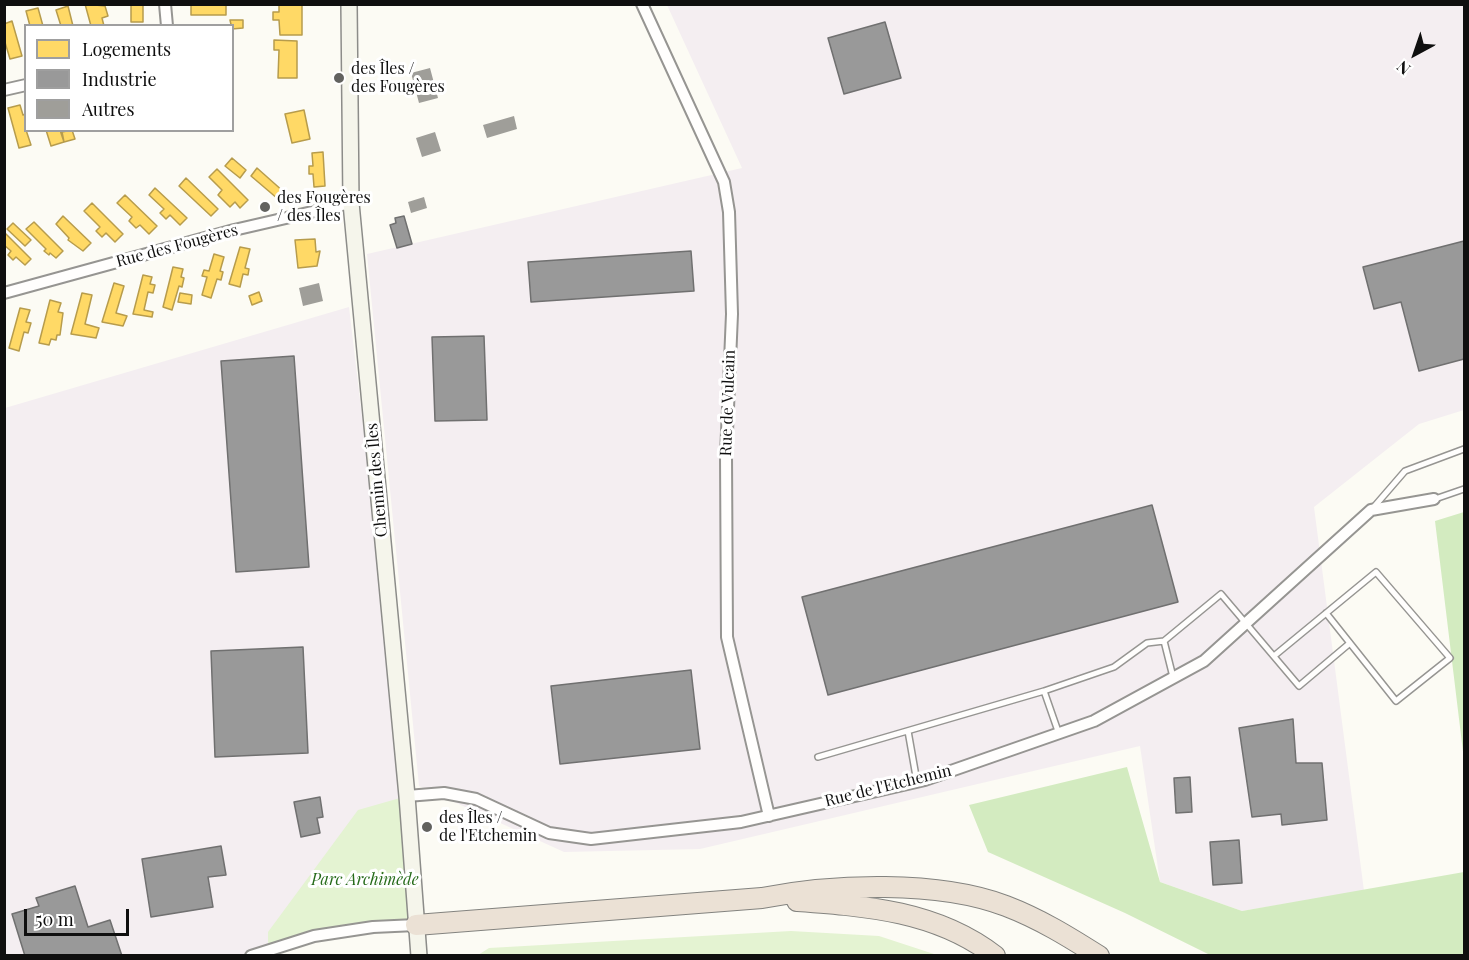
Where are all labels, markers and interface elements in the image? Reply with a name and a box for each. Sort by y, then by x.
legend [24,24,234,132]
north arrow [1385,24,1445,84]
text: Logements [82,37,171,61]
text: N [1392,56,1414,80]
place label: des Îles / des Fougères [351,59,445,97]
text: Industrie [82,67,157,91]
marker: des Îles / des Fougères [332,71,346,85]
text: Autres [82,97,134,121]
place label: des Fougères / des Îles [277,188,371,226]
marker: des Fougères / des Îles [258,200,272,214]
street label: Rue des Fougères [114,220,240,272]
street label: Rue de Vulcain [717,349,739,457]
street label: Chemin des Îles [362,422,392,538]
street label: Rue de l'Etchemin [823,761,953,811]
place label: des Îles / de l'Etchemin [439,808,537,846]
marker: des Îles / de l'Etchemin [420,820,434,834]
park label: Parc Archimède [311,870,419,890]
scale bar [27,897,132,935]
text: 50 m [35,907,74,931]

